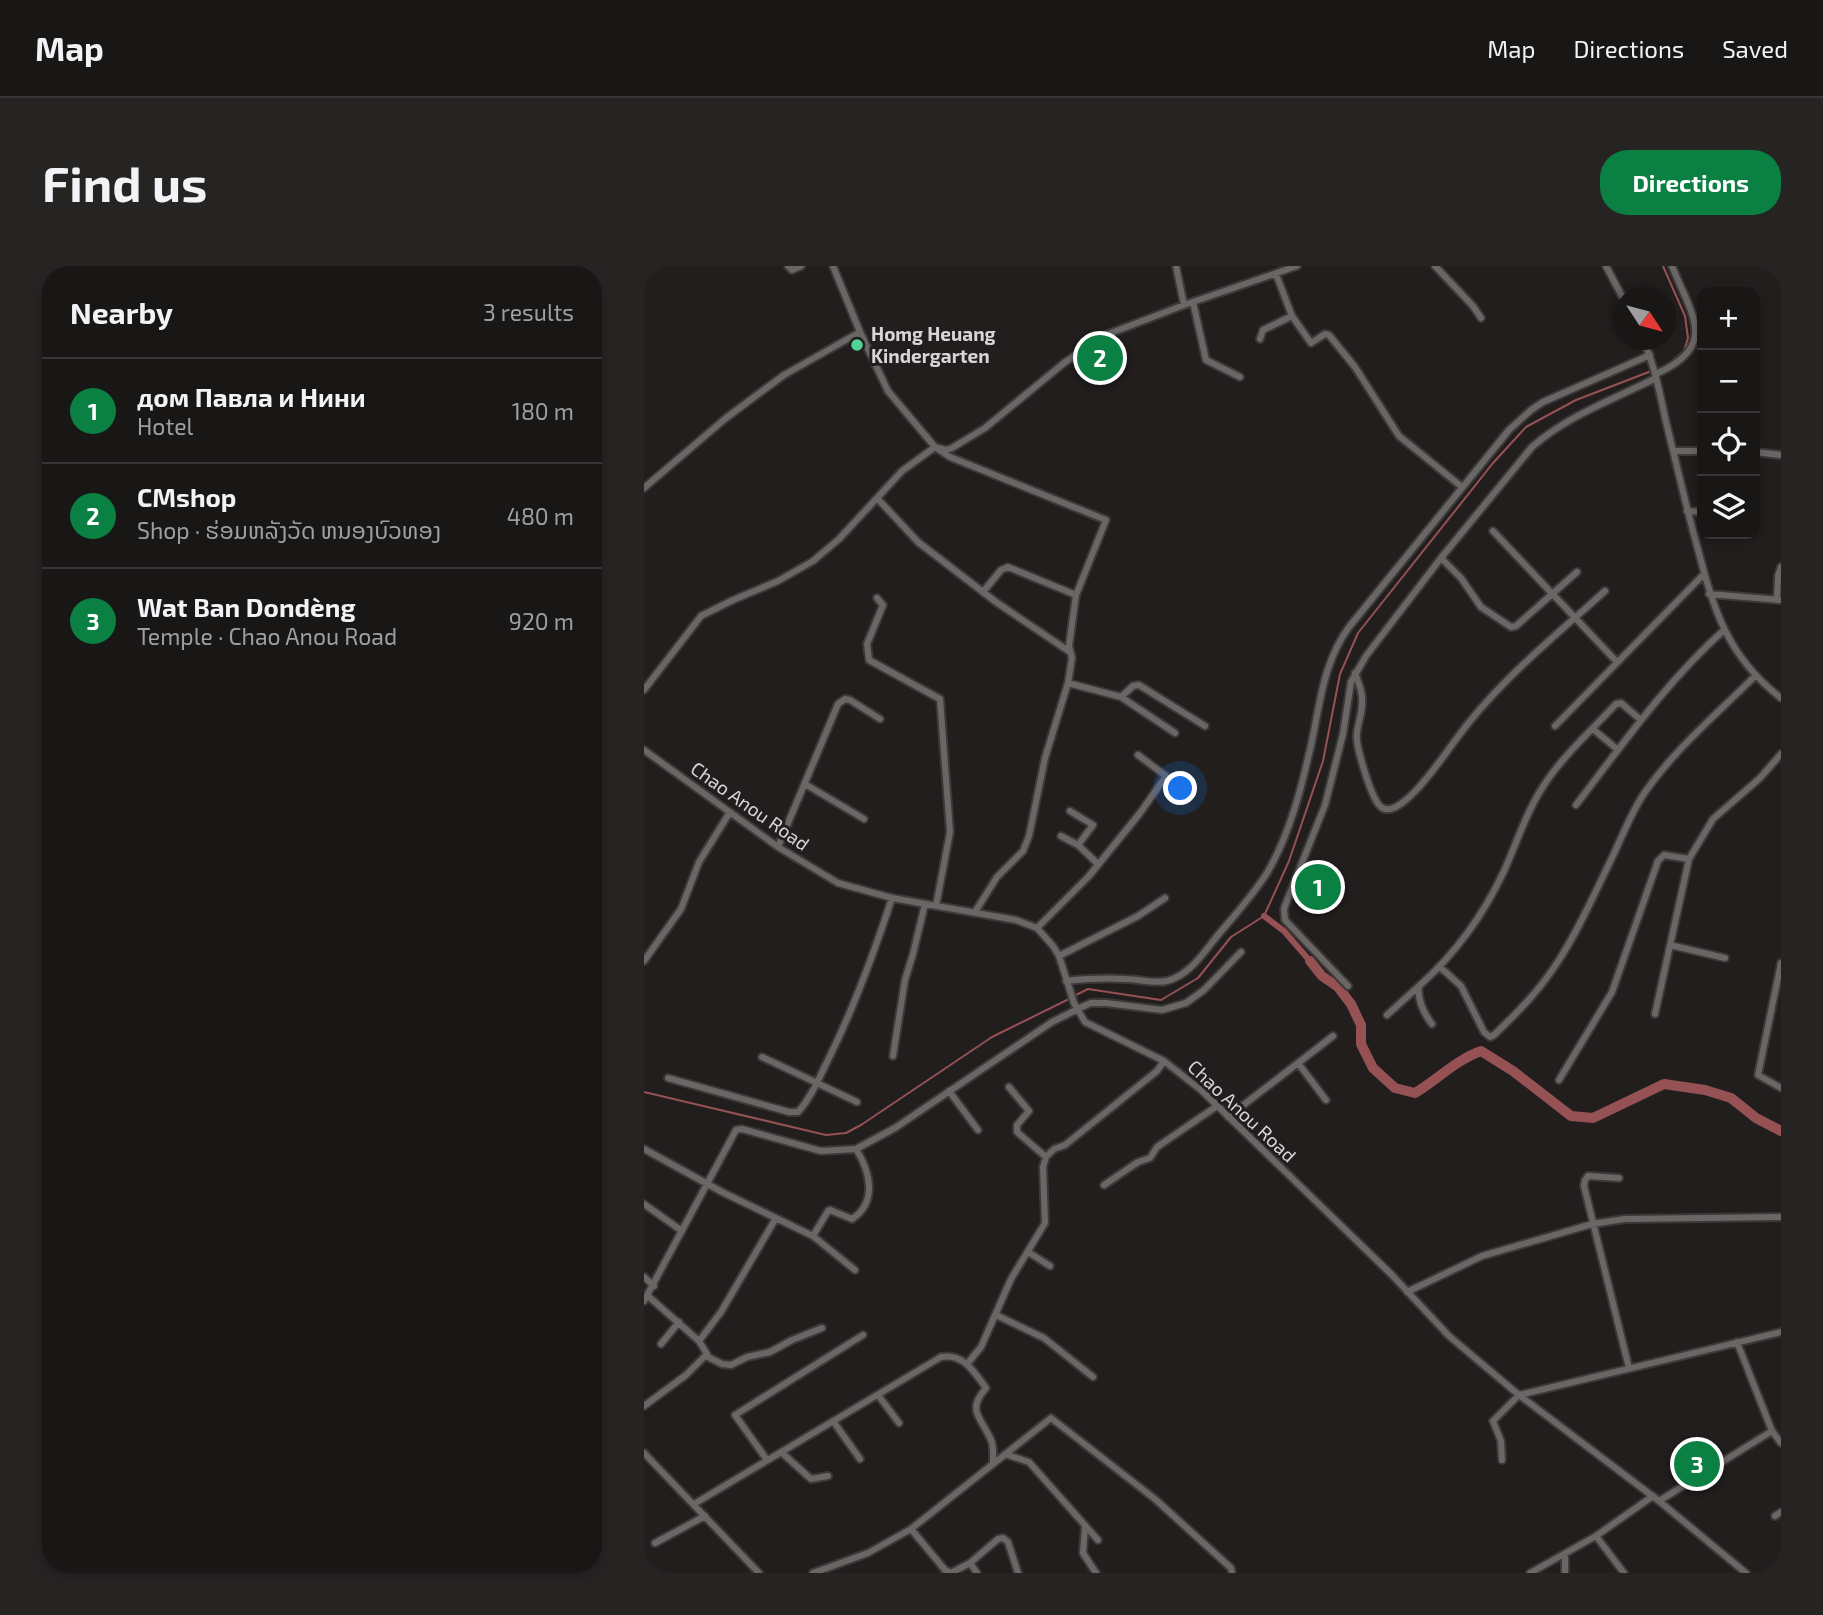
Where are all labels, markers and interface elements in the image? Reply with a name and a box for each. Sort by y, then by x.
text: Map [35,28,104,68]
text: Map [1487,34,1535,63]
text: Directions [1573,34,1684,63]
text: Saved [1722,34,1788,63]
button: Directions [1600,150,1781,215]
text: Find us [42,153,207,212]
north arrow [1613,287,1676,350]
map controls [1697,287,1760,539]
button: + [1697,287,1760,350]
text: Nearby [70,294,173,330]
text: 3 results [483,298,574,326]
place label: Homg Heuang Kindergarten [871,322,996,367]
pin: 2 [1077,332,1123,384]
marker: Homg Heuang Kindergarten [849,337,865,353]
button: − [1697,350,1760,413]
text: дом Павла и Нини [137,381,366,412]
text: 1 [88,397,98,425]
text: 180 m [512,397,574,425]
text: Hotel [137,412,193,440]
button: locate [1697,413,1760,476]
button: layers [1697,476,1760,539]
text: CMshop [137,481,236,512]
text: 2 [86,502,100,530]
text: 480 m [507,502,574,530]
text: Shop · ຮ່ອມຫລັງວັດ ຫນອງບົວທອງ [137,516,441,544]
text: Wat Ban Dondèng [137,591,356,622]
text: 3 [86,607,100,635]
text: 920 m [509,607,574,635]
text: Temple · Chao Anou Road [137,622,397,650]
street label: Chao Anou Road [687,756,814,855]
your location [1163,771,1197,805]
pin: 1 [1295,861,1341,913]
street label: Chao Anou Road [1184,1055,1301,1167]
pin: 3 [1674,1438,1720,1490]

